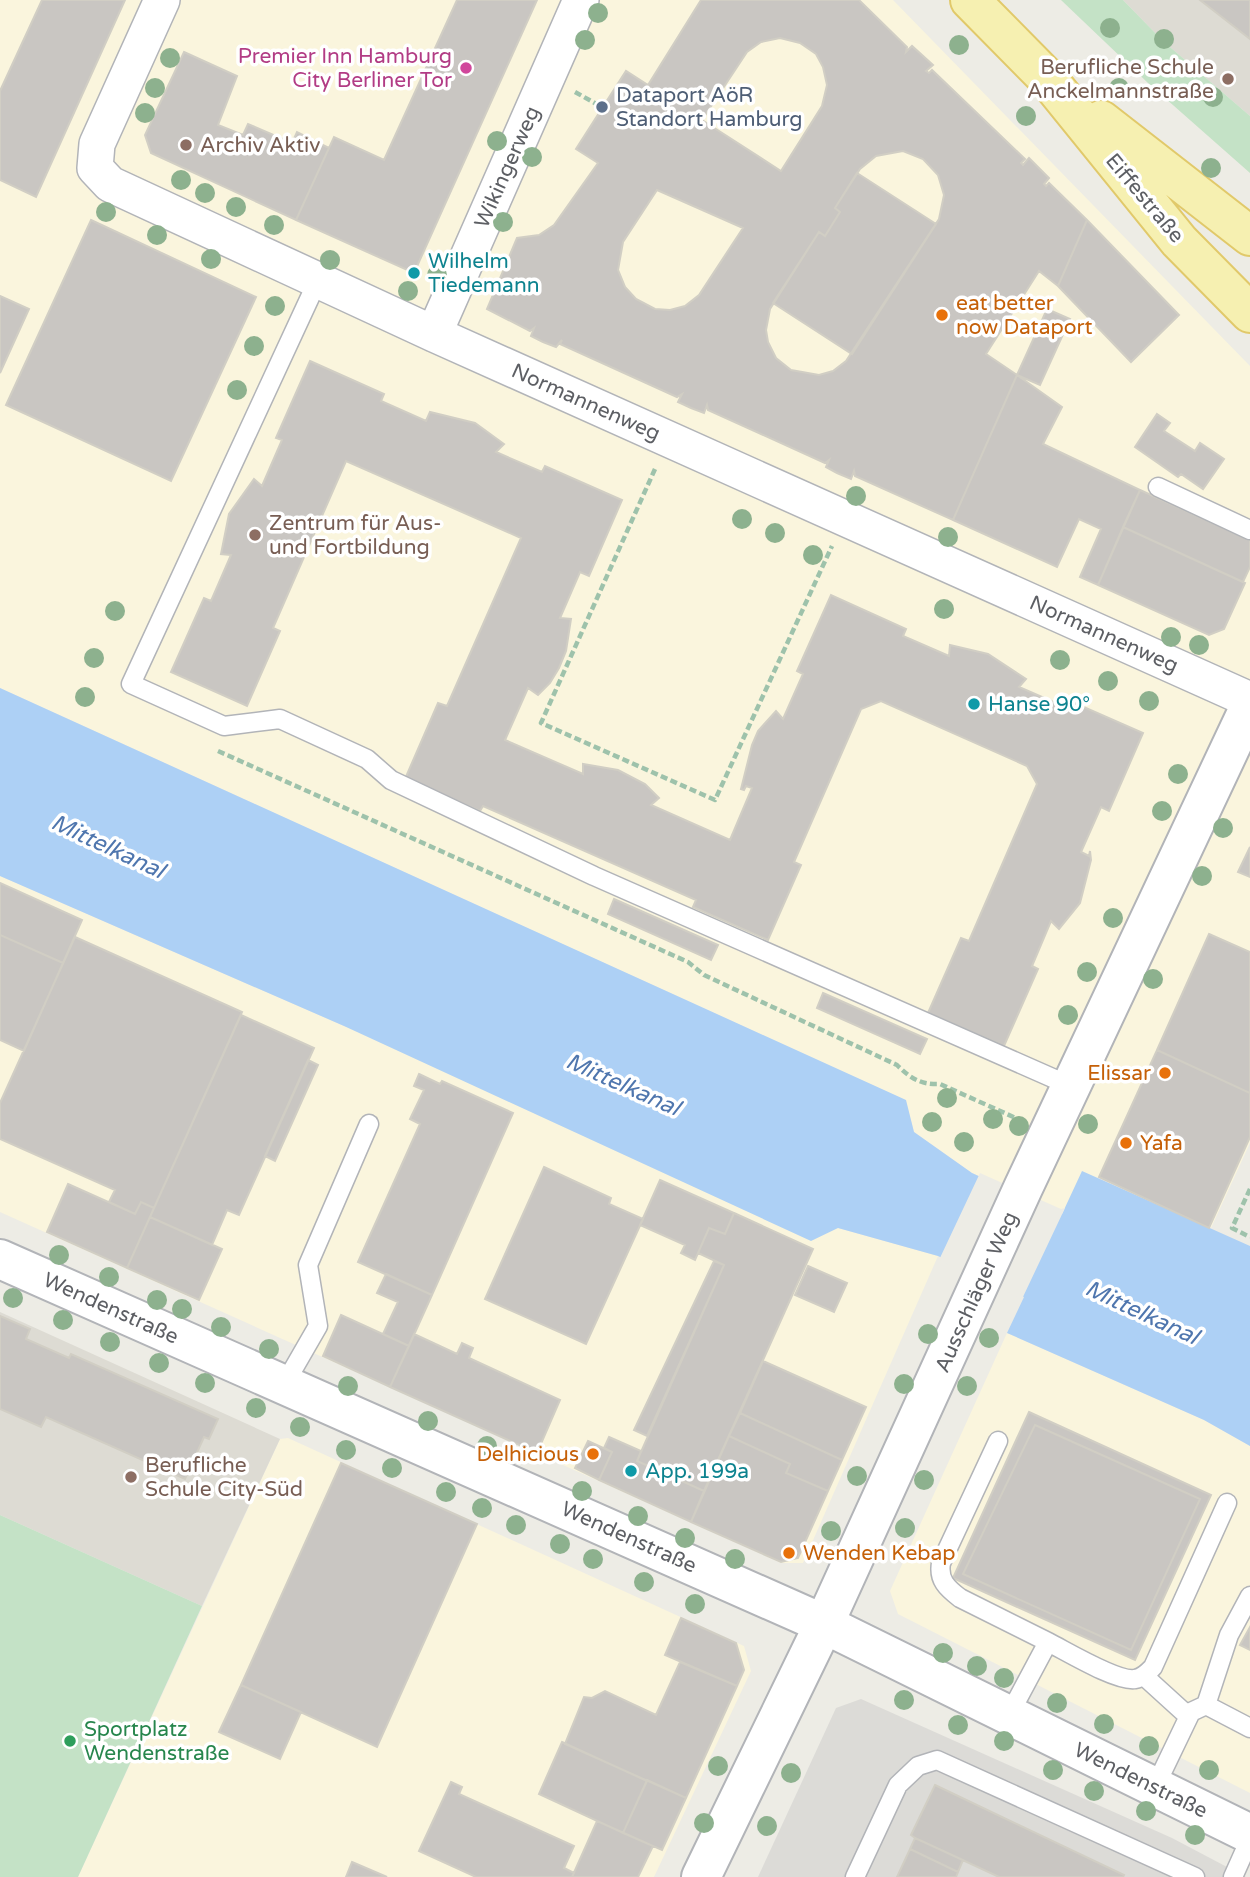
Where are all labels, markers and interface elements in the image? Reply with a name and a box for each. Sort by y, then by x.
place label: Premier Inn Hamburg City Berliner Tor [238,44,452,93]
place label: Berufliche Schule Anckelmannstraße [1027,55,1214,104]
marker: Premier Inn Hamburg City Berliner Tor [458,60,474,76]
marker: Berufliche Schule Anckelmannstraße [1220,71,1236,87]
place label: Dataport AöR Standort Hamburg [616,83,803,132]
marker: Dataport AöR Standort Hamburg [594,99,610,115]
street label: Wikingerweg [469,103,545,232]
place label: Archiv Aktiv [200,133,320,158]
marker: Archiv Aktiv [178,137,194,153]
street label: Eiffestraße [1100,149,1189,248]
place label: Wilhelm Tiedemann [428,249,540,298]
marker: Wilhelm Tiedemann [406,265,422,281]
place label: eat better now Dataport [956,291,1093,340]
marker: eat better now Dataport [934,307,950,323]
street label: Normannenweg [508,358,664,446]
place label: Zentrum für Aus- und Fortbildung [269,511,442,560]
marker: Zentrum für Aus- und Fortbildung [247,527,263,543]
street label: Normannenweg [1026,590,1182,678]
place label: Hanse 90° [988,692,1090,717]
marker: Hanse 90° [966,696,982,712]
water label: Mittelkanal [46,808,171,886]
water label: Mittelkanal [561,1047,686,1123]
place label: Elissar [1087,1061,1151,1086]
marker: Elissar [1157,1065,1173,1081]
place label: Yafa [1140,1131,1183,1156]
marker: Yafa [1118,1135,1134,1151]
street label: Ausschläger Weg [930,1208,1023,1376]
street label: Wendenstraße [39,1267,182,1349]
water label: Mittelkanal [1080,1274,1205,1352]
place label: Delhicious [476,1442,579,1467]
marker: Delhicious [585,1446,601,1462]
place label: Berufliche Schule City-Süd [145,1453,303,1502]
place label: App. 199a [645,1459,749,1484]
marker: App. 199a [623,1463,639,1479]
marker: Berufliche Schule City-Süd [123,1469,139,1485]
street label: Wendenstraße [557,1496,700,1578]
place label: Wenden Kebap [803,1541,956,1566]
marker: Wenden Kebap [781,1545,797,1561]
place label: Sportplatz Wendenstraße [84,1717,230,1766]
marker: Sportplatz Wendenstraße [62,1733,78,1749]
street label: Wendenstraße [1070,1737,1212,1824]

